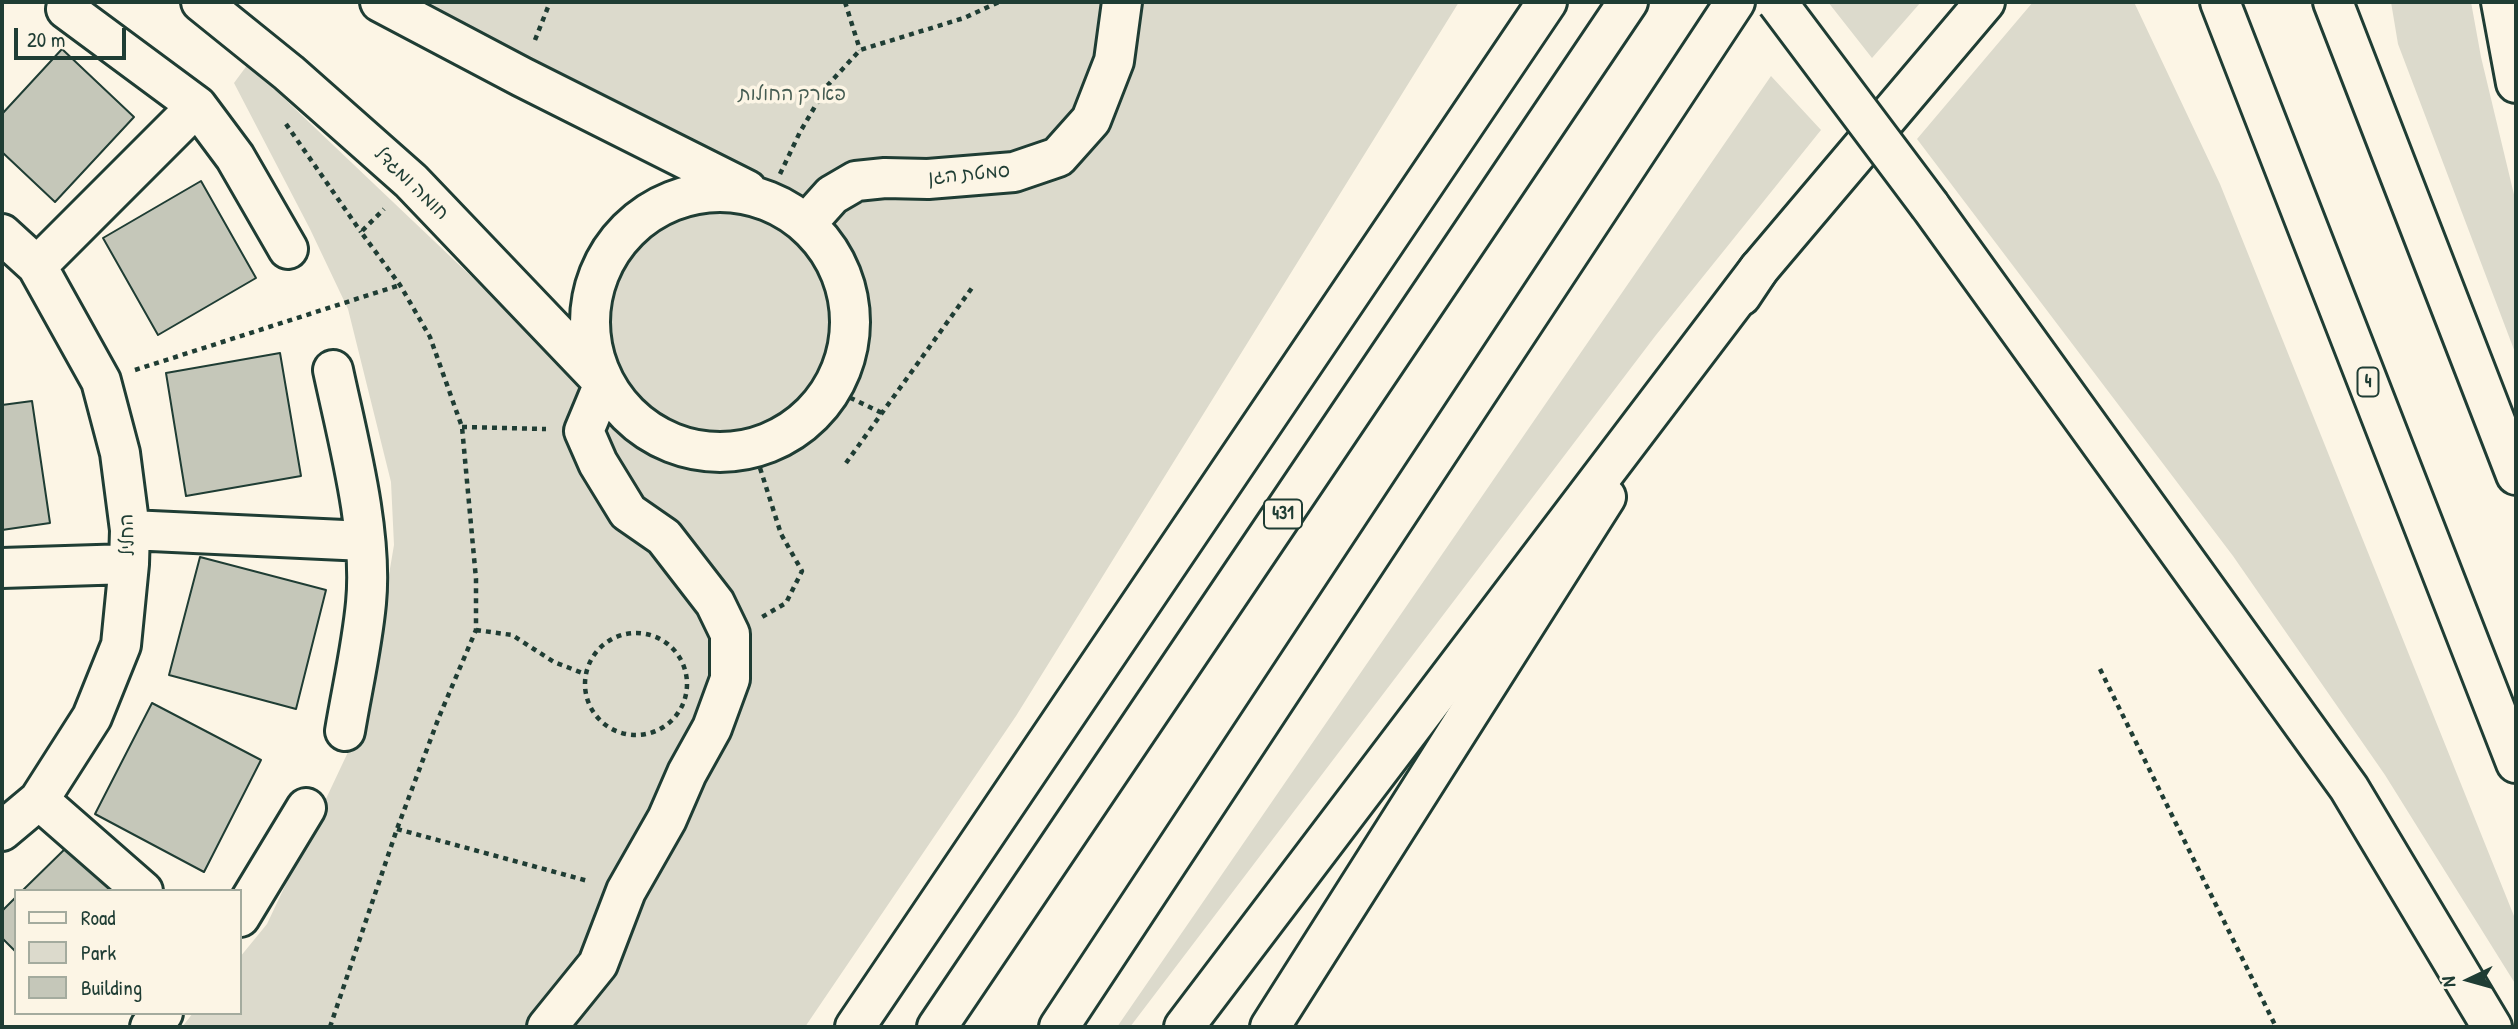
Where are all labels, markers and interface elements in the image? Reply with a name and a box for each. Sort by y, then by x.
scale bar [18,14,130,58]
text: 20 m [27,25,65,54]
park label: פארק החולות [738,84,846,106]
street label: חומה ומגדל [369,143,453,225]
street label: סמטת הגן [927,160,1011,190]
road number: 4 [2358,368,2378,396]
road number: 431 [1264,500,1302,528]
street label: החליל [116,513,140,557]
legend [14,889,242,1015]
text: Road [81,903,115,932]
text: Park [81,938,116,967]
north arrow [2434,945,2504,1015]
text: Building [81,973,142,1002]
text: N [2435,976,2461,988]

